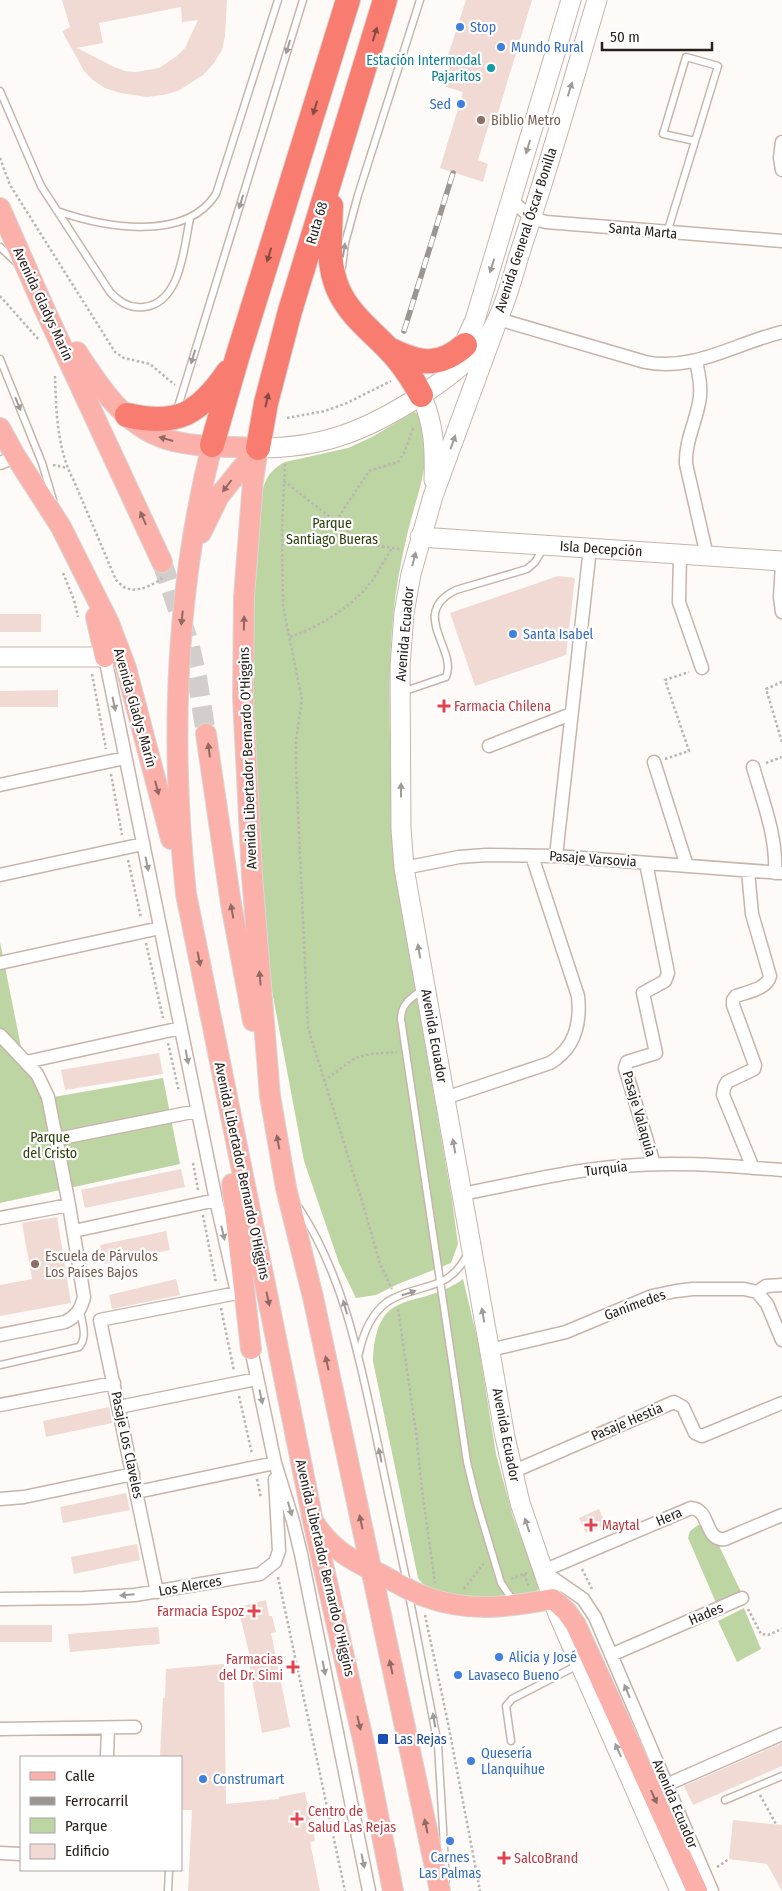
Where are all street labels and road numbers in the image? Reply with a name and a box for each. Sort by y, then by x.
street label: Avenida General Óscar Bonilla [490,145,561,314]
street label: Ruta 68 [303,200,331,246]
street label: Santa Marta [608,220,678,242]
street label: Avenida Gladys Marín [9,245,77,363]
street label: Isla Decepción [559,538,643,560]
street label: Avenida Ecuador [392,586,418,682]
street label: Avenida Gladys Marín [110,647,160,769]
street label: Avenida Libertador Bernardo O'Higgins [236,647,260,869]
street label: Pasaje Varsovia [549,847,637,871]
street label: Avenida Ecuador [417,988,451,1084]
street label: Avenida Libertador Bernardo O'Higgins [211,1060,273,1282]
street label: Pasaje Valaquia [619,1069,659,1159]
street label: Turquía [584,1158,628,1180]
street label: Ganímedes [602,1286,668,1324]
street label: Avenida Ecuador [489,1387,523,1483]
street label: Pasaje Los Claveles [107,1390,147,1500]
street label: Pasaje Hestia [589,1399,665,1445]
street label: Avenida Libertador Bernardo O'Higgins [292,1458,358,1678]
street label: Hera [653,1504,685,1530]
street label: Los Alerces [157,1572,223,1600]
street label: Hades [686,1599,726,1629]
street label: Avenida Ecuador [649,1757,701,1851]

